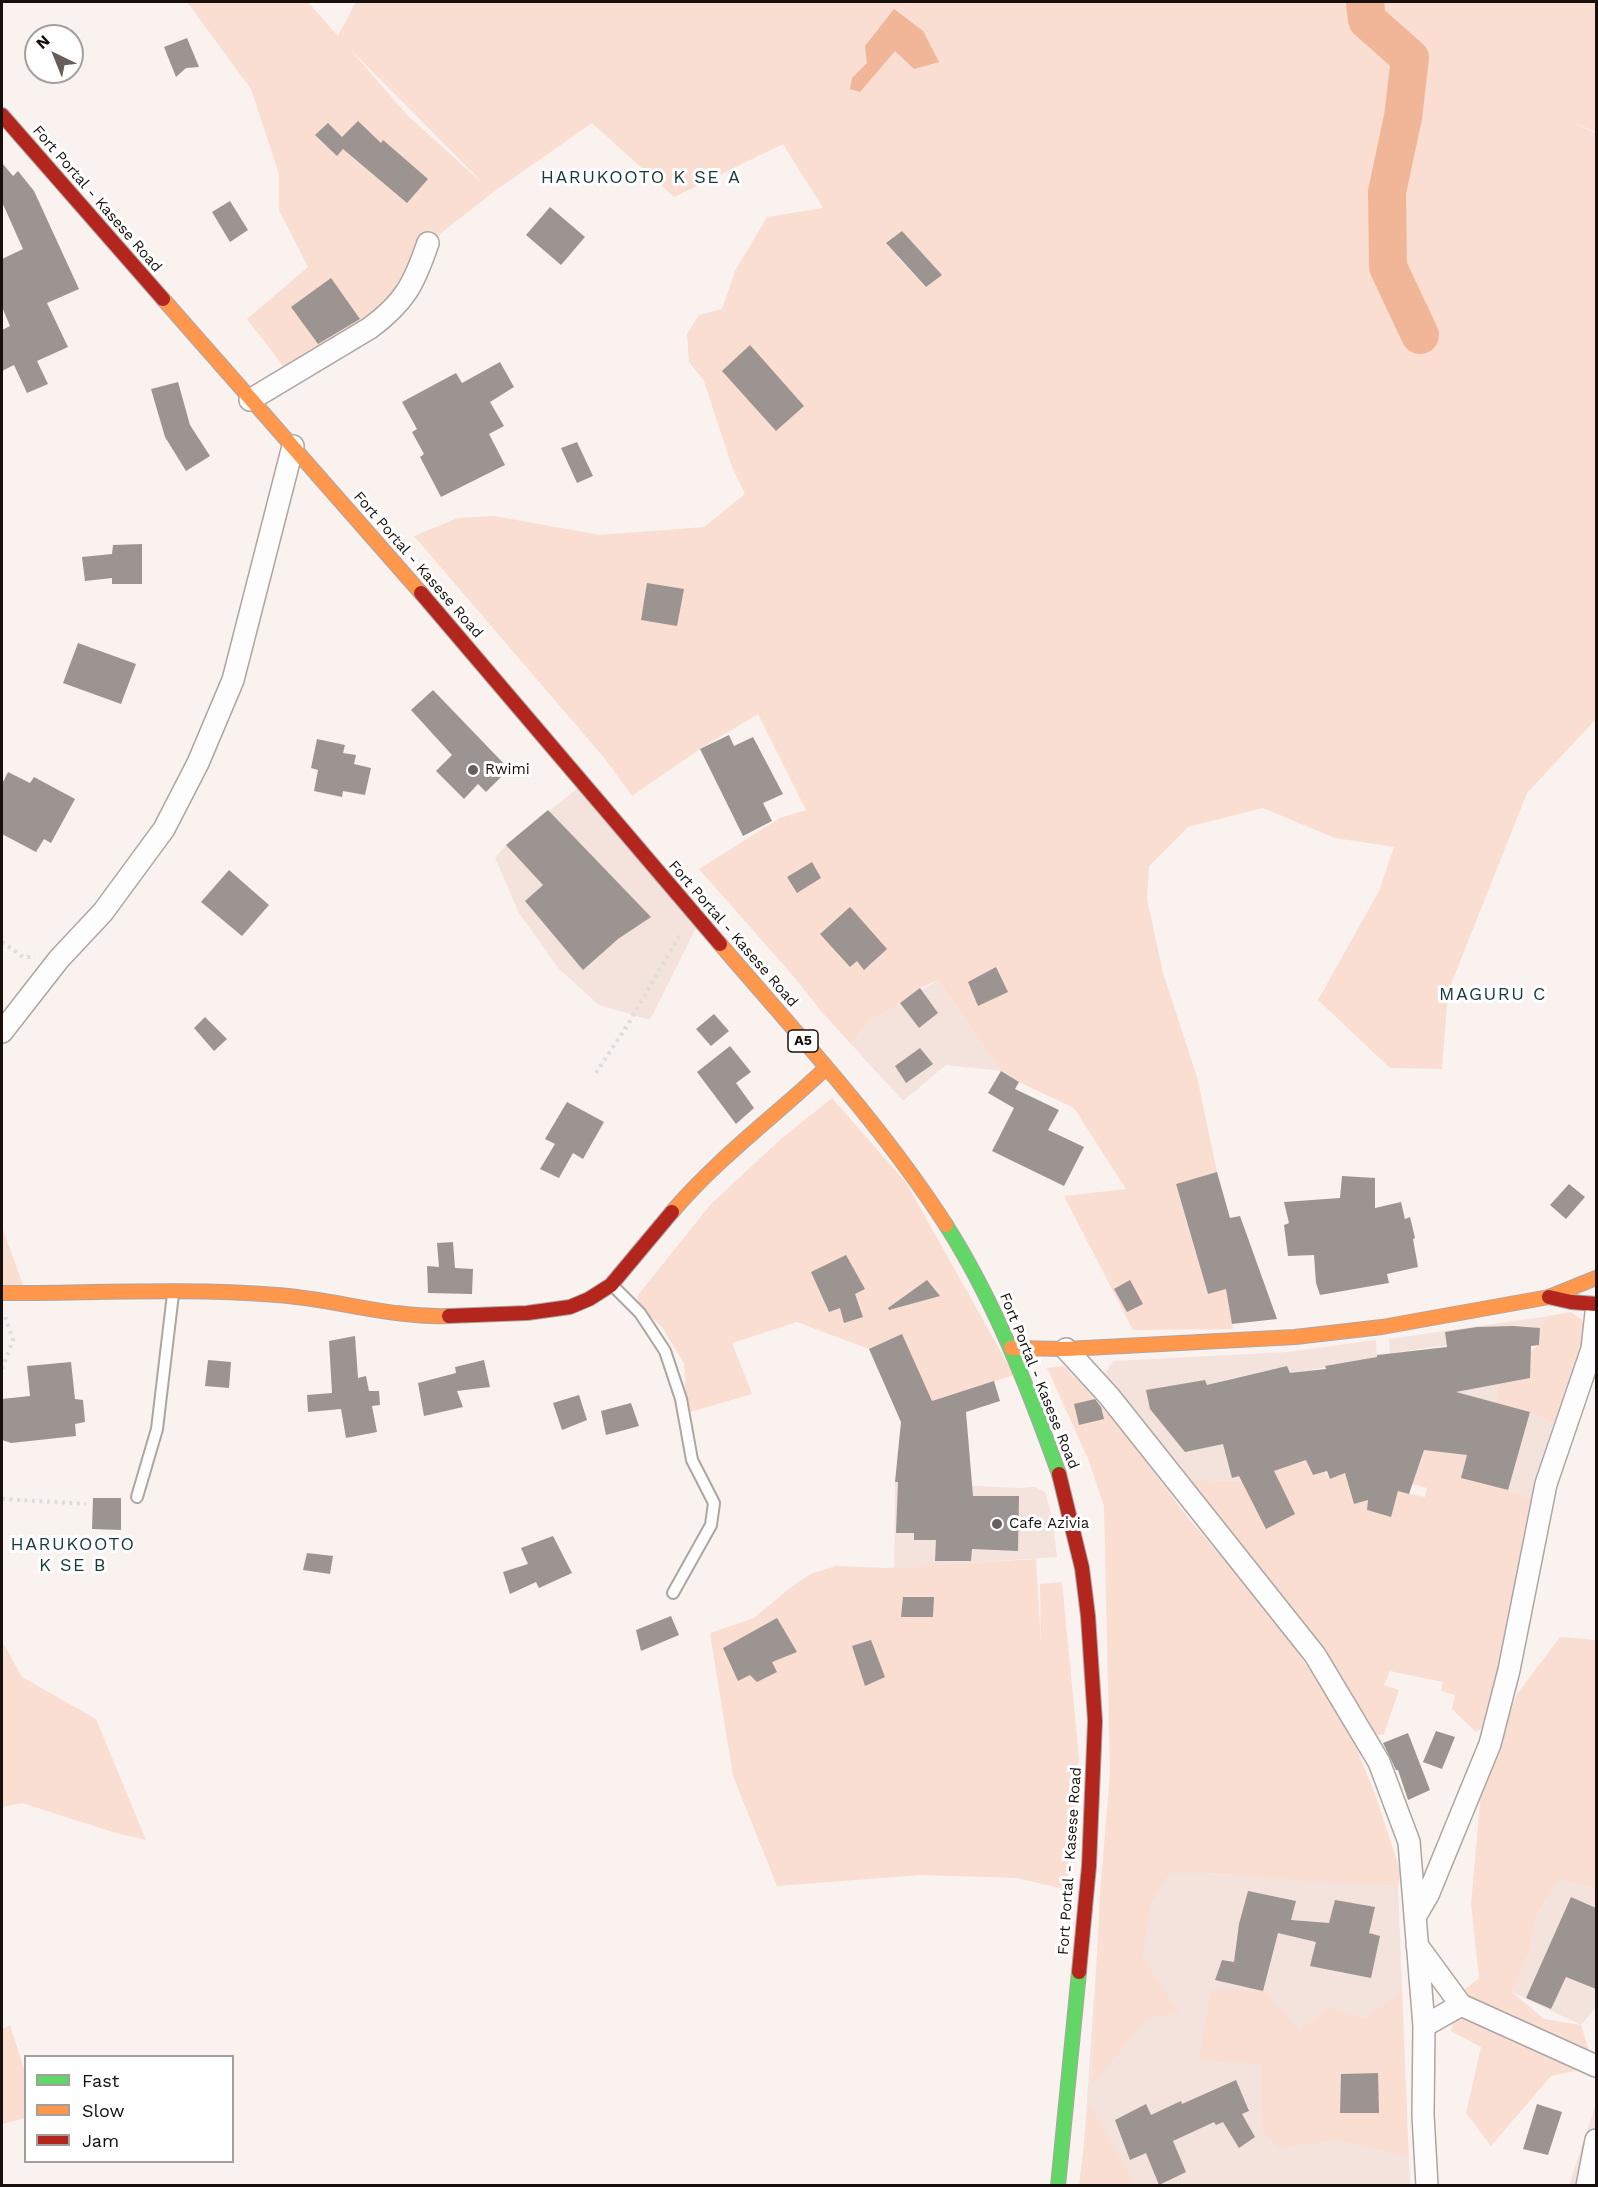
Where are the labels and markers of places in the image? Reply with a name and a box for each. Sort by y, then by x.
place label: Rwimi [485,761,530,779]
marker: Rwimi [466,763,480,777]
place label: Cafe Azivia [1009,1515,1089,1533]
marker: Cafe Azivia [990,1517,1004,1531]

